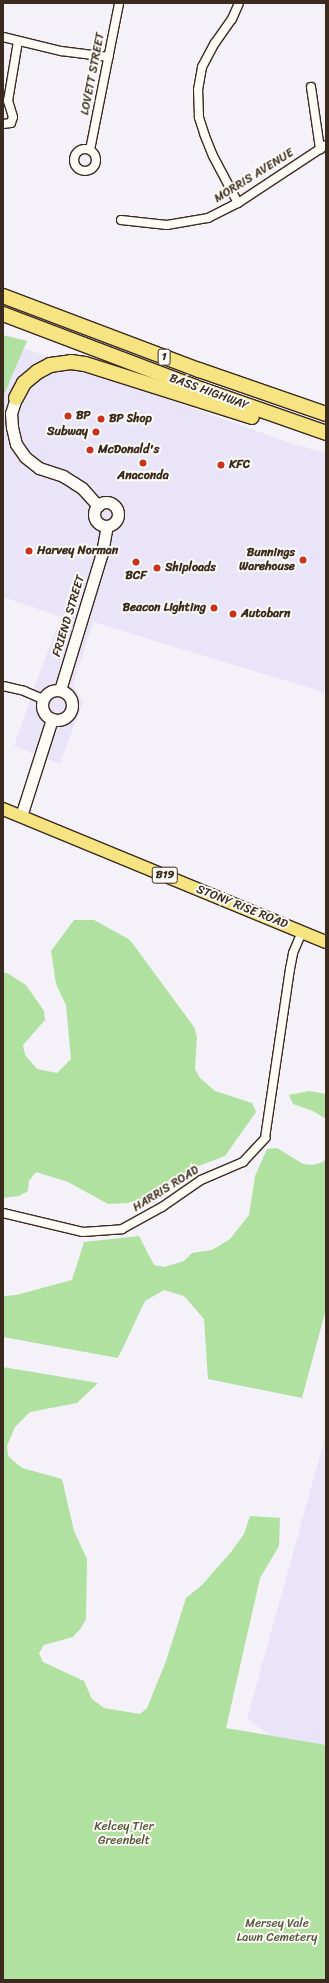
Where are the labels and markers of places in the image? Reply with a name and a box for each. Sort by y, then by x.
place label: BP [76,409,91,423]
marker: BP [63,411,73,421]
place label: BP Shop [109,412,153,426]
marker: BP Shop [96,414,106,424]
place label: Subway [47,425,88,439]
marker: Subway [91,427,101,437]
place label: McDonald's [98,443,159,457]
marker: McDonald's [85,445,95,455]
marker: Anaconda [138,458,148,468]
place label: KFC [229,458,250,472]
marker: KFC [216,460,226,470]
place label: Anaconda [117,469,169,483]
place label: Harvey Norman [37,544,119,558]
marker: Harvey Norman [24,546,34,556]
place label: Bunnings Warehouse [239,546,295,574]
marker: Bunnings Warehouse [298,555,308,565]
marker: BCF [131,557,141,567]
place label: Shiploads [165,561,216,575]
marker: Shiploads [152,563,162,573]
place label: BCF [125,569,147,583]
place label: Beacon Lighting [123,601,206,615]
marker: Beacon Lighting [209,603,219,613]
place label: Autobarn [241,607,290,621]
marker: Autobarn [228,609,238,619]

